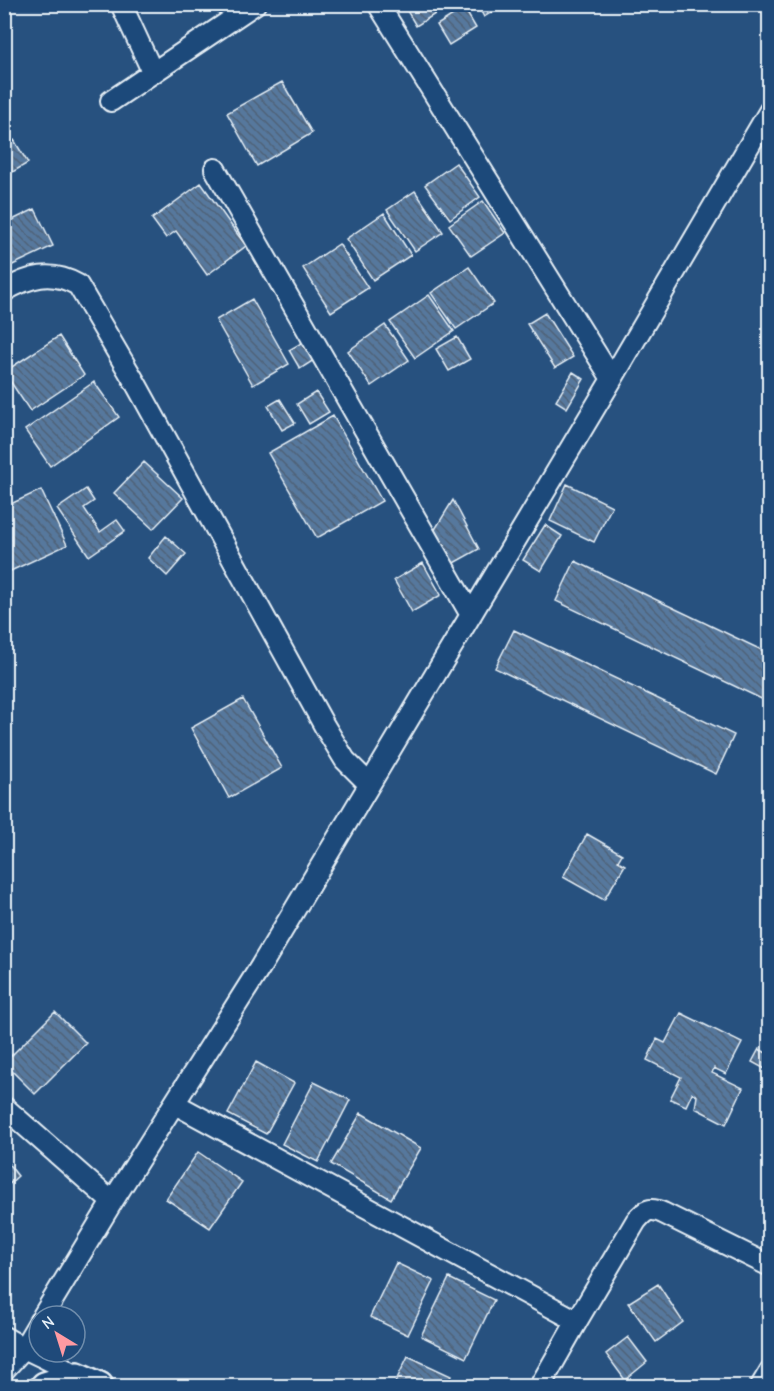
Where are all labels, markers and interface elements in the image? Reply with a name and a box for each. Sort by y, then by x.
north arrow [27,1304,87,1364]
text: N [39,1313,58,1333]

